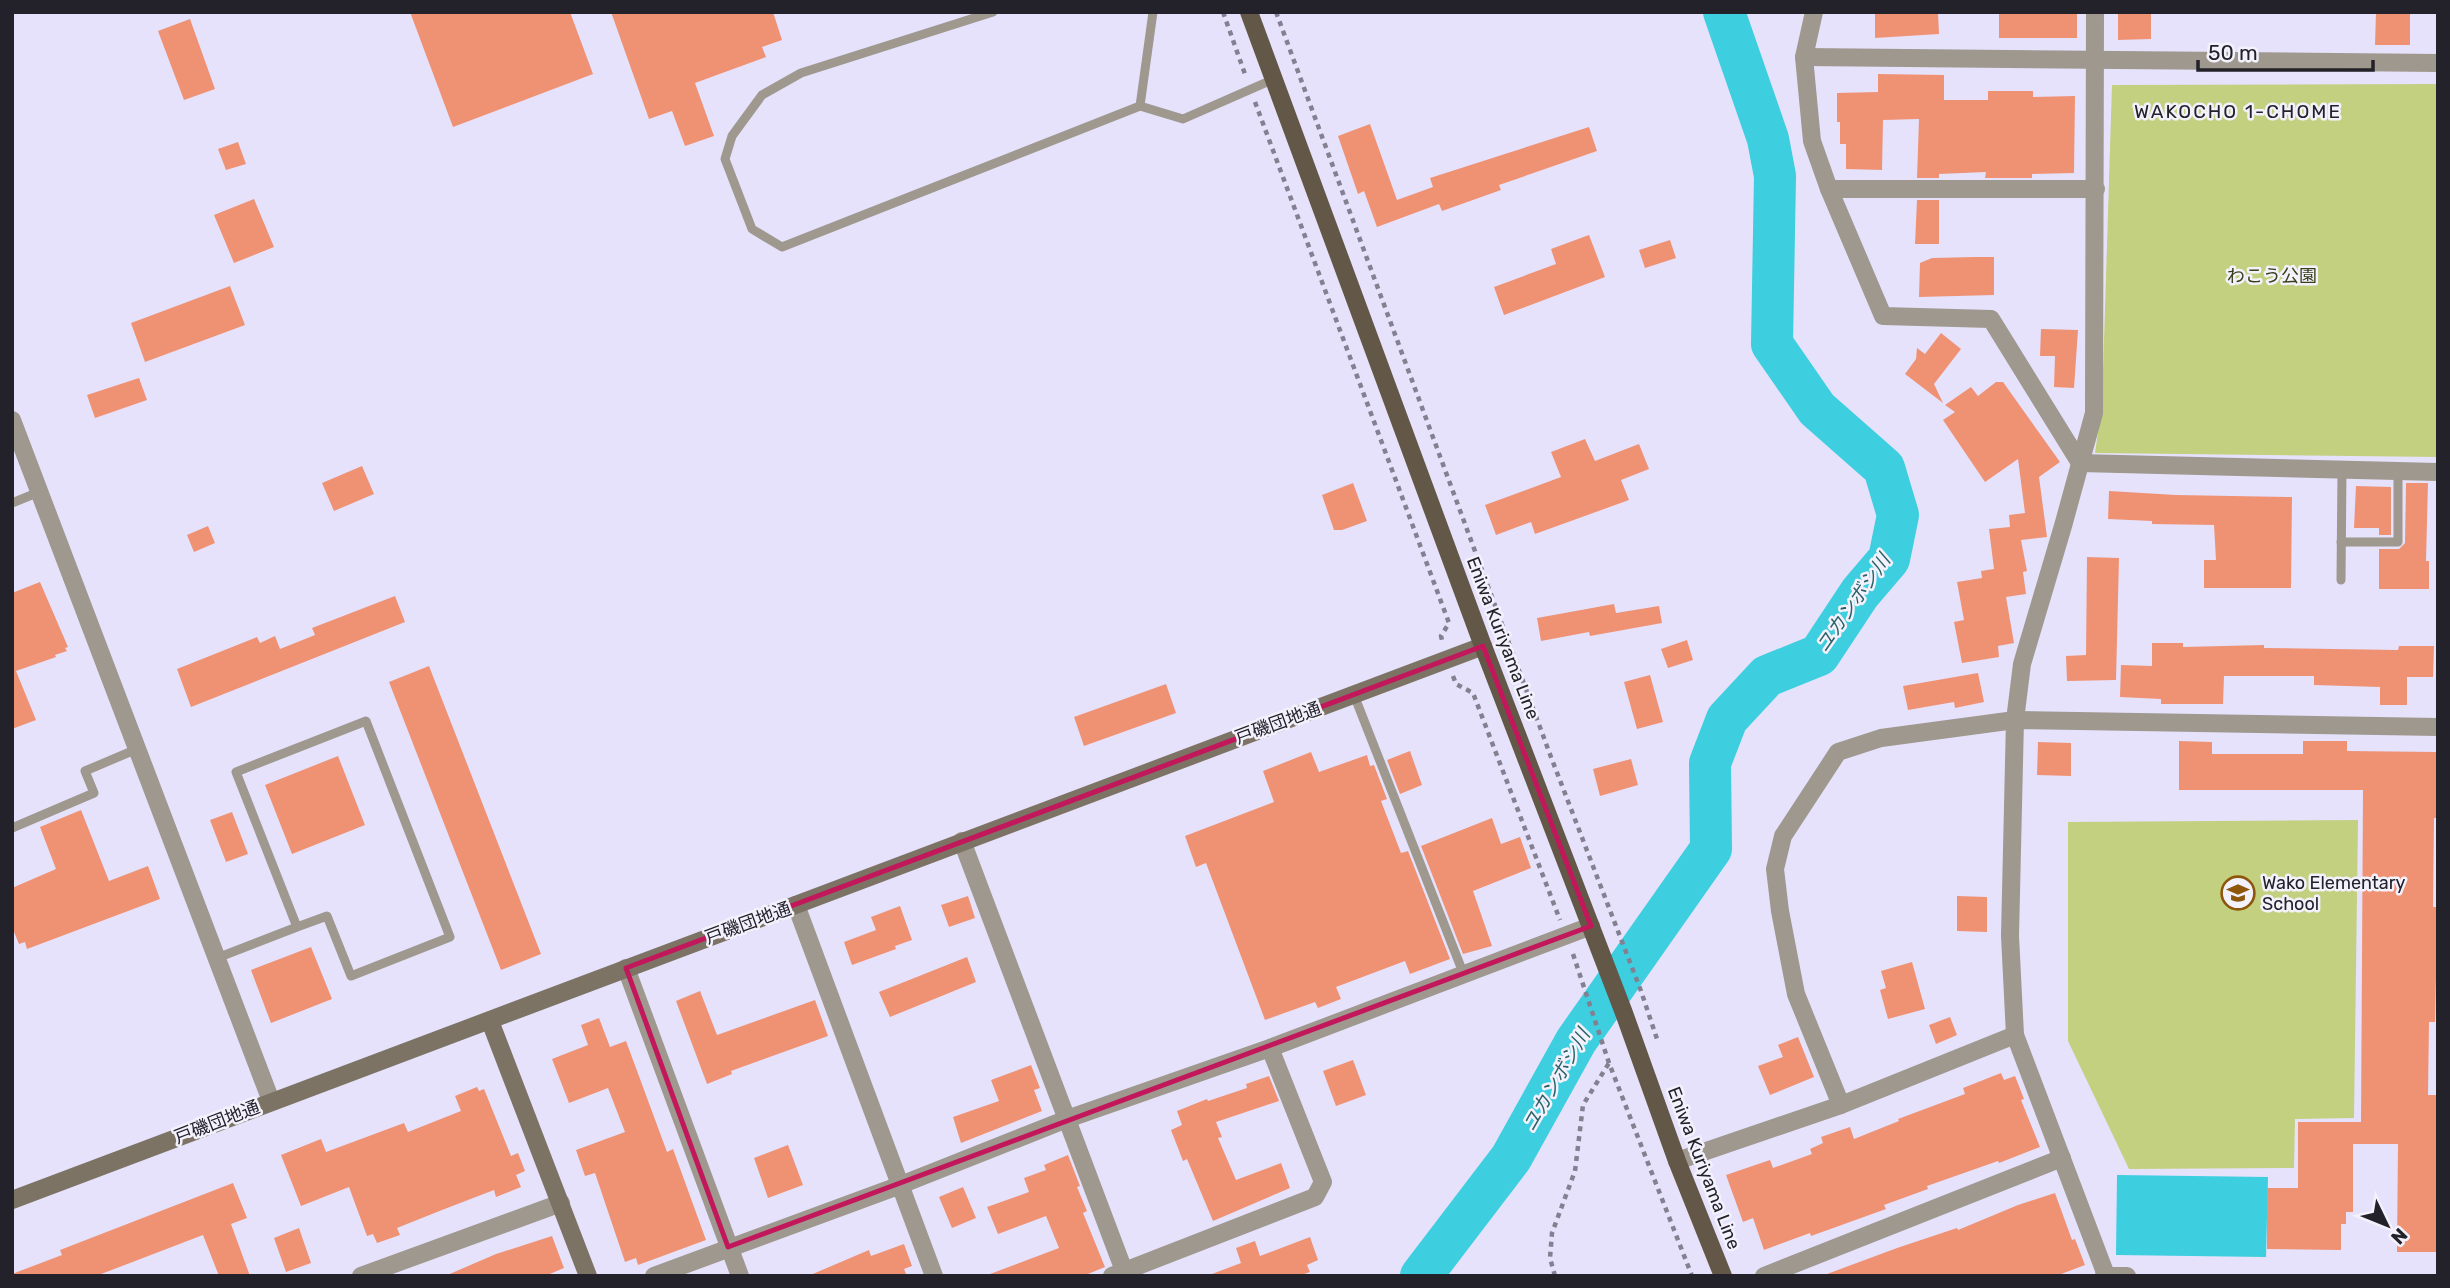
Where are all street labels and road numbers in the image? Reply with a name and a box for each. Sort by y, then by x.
street label: Eniwa Kuriyama Line [1462,554,1544,722]
street label: 戸磯団地通 [1232,697,1324,749]
street label: 戸磯団地通 [702,897,794,949]
street label: Eniwa Kuriyama Line [1663,1084,1745,1252]
street label: 戸磯団地通 [171,1096,263,1148]

